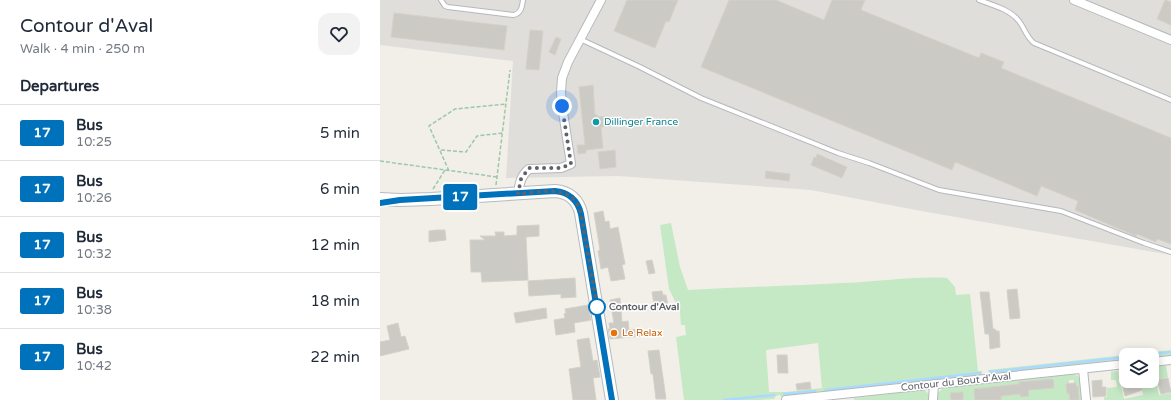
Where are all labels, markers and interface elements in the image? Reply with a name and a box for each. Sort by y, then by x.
button: heart [318,13,360,55]
text: Contour d'Aval [20,15,153,37]
text: Walk · 4 min · 250 m [20,41,145,57]
text: Departures [20,77,99,95]
your location [552,96,572,116]
text: Bus [76,116,103,134]
place label: Dillinger France [604,116,678,128]
marker: Dillinger France [591,117,601,127]
text: 17 [33,124,51,141]
text: 5 min [320,124,360,142]
text: 10:25 [76,134,112,150]
text: Bus [76,172,103,190]
text: 17 [33,180,51,197]
text: 6 min [320,180,360,198]
line badge: 17 [442,184,478,210]
text: 17 [451,188,469,205]
text: 10:26 [76,190,112,206]
text: Bus [76,228,103,246]
text: 17 [33,236,51,253]
text: 12 min [311,236,360,254]
text: 10:32 [76,246,112,262]
text: Bus [76,284,103,302]
text: 17 [33,292,51,309]
text: 18 min [311,292,360,310]
marker: Contour d'Aval [588,298,606,316]
place label: Contour d'Aval [609,301,679,313]
text: 10:38 [76,302,112,318]
place label: Le Relax [622,327,662,339]
marker: Le Relax [609,328,619,338]
text: Bus [76,340,103,358]
text: 17 [33,348,51,365]
text: 22 min [311,348,360,366]
map controls [1119,348,1159,388]
button: layers [1119,348,1159,388]
text: 10:42 [76,358,112,374]
street label: Contour du Bout d'Aval [900,370,1012,394]

